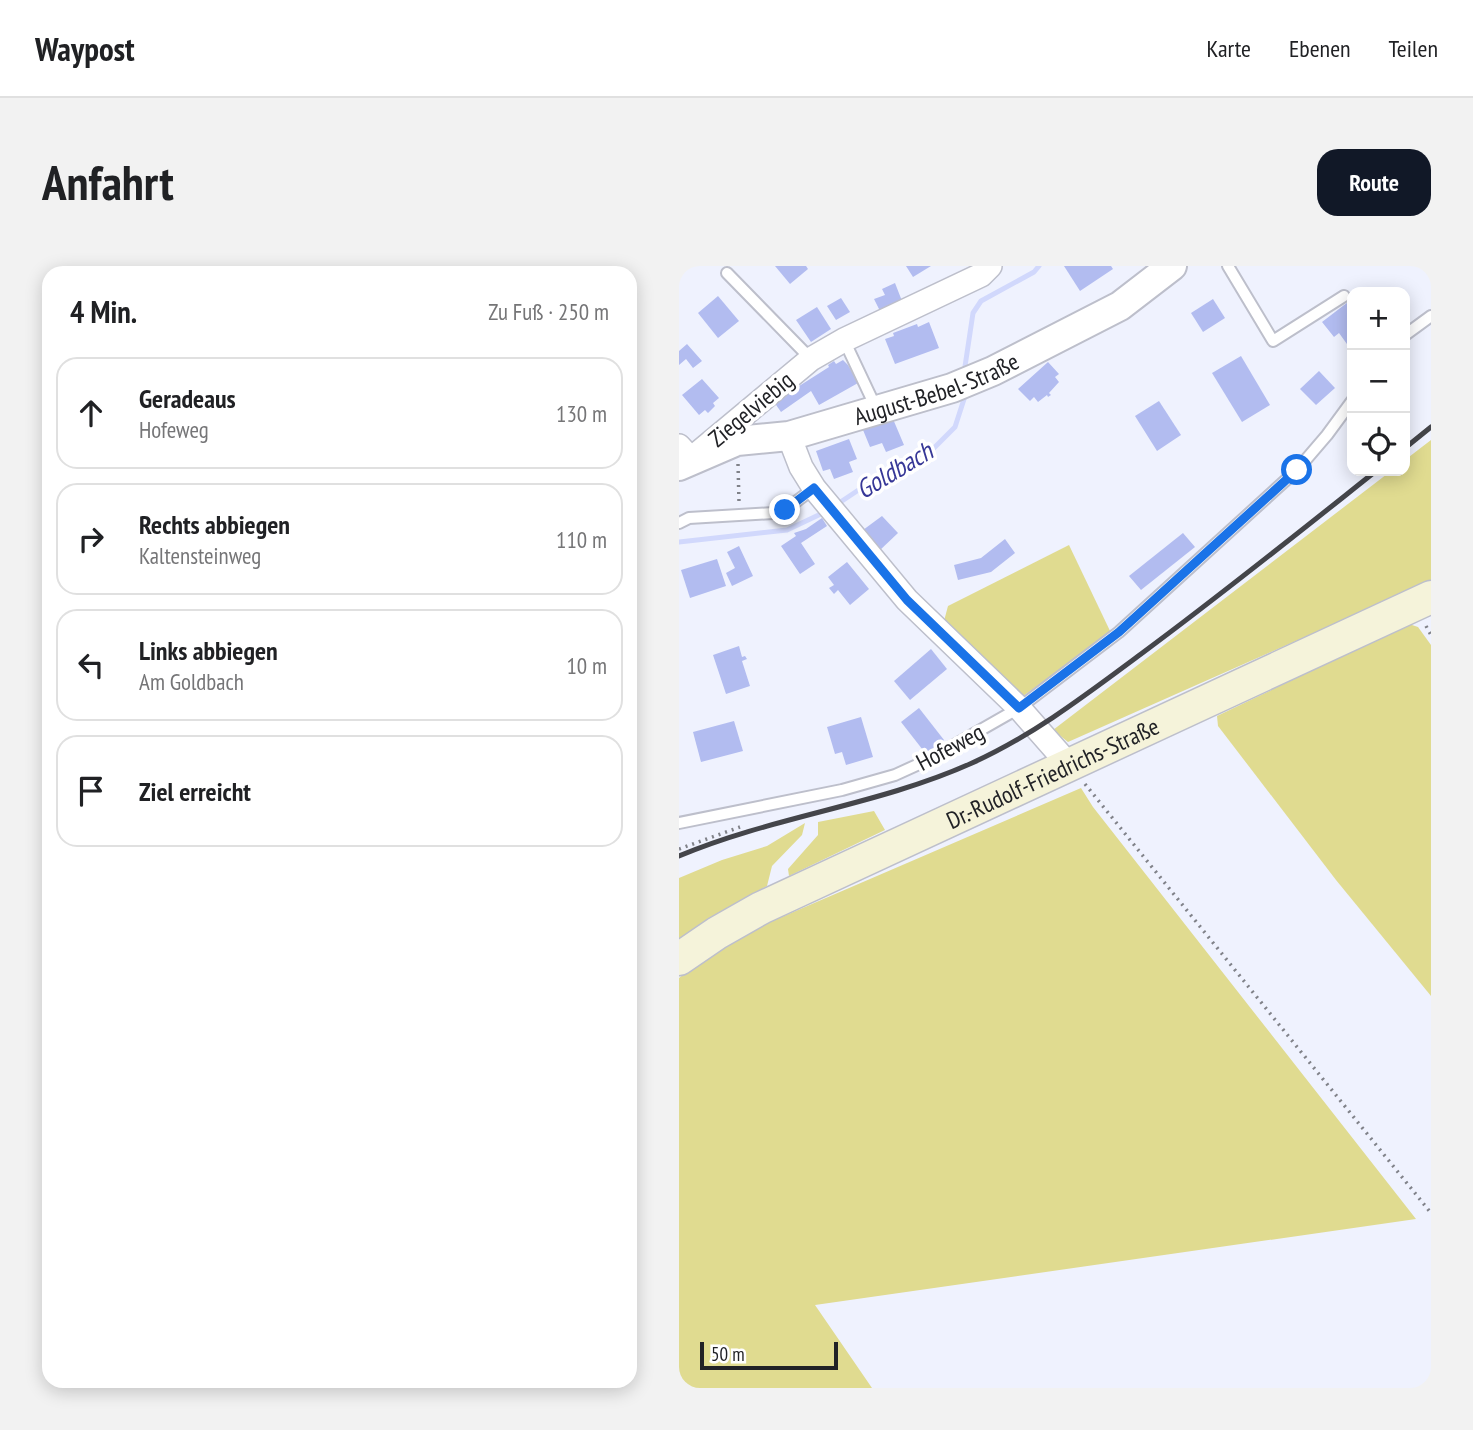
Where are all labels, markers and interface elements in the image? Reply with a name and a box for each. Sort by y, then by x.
text: Waypost [35,27,135,70]
text: Karte [1207,33,1251,64]
text: Ebenen [1289,33,1351,64]
text: Teilen [1389,33,1438,64]
button: Route [1317,149,1431,216]
text: Anfahrt [42,150,174,214]
map controls [1347,287,1410,476]
button: + [1347,287,1410,350]
text: 4 Min. [70,292,137,331]
text: Zu Fuß · 250 m [488,297,609,326]
street label: August-Bebel-Straße [850,345,1024,432]
button: − [1347,350,1410,413]
street label: Ziegelviebig [702,364,800,454]
text: Geradeaus [139,382,236,415]
icon: ahead [72,394,110,432]
text: 130 m [556,399,607,428]
button: locate [1347,413,1410,476]
text: Hofeweg [139,415,209,444]
water label: Goldbach [850,433,940,506]
route start [1281,454,1312,485]
route end [769,494,800,525]
text: Rechts abbiegen [139,508,290,541]
icon: right [72,520,110,558]
text: 110 m [556,525,607,554]
text: Kaltensteinweg [139,541,261,570]
text: Links abbiegen [139,634,278,667]
icon: left [72,646,110,684]
text: 10 m [566,651,607,680]
text: Am Goldbach [139,667,244,696]
street label: Dr.-Rudolf-Friedrichs-Straße [941,710,1164,835]
street label: Hofeweg [911,716,989,778]
icon: arrive [72,772,110,810]
text: Ziel erreicht [139,775,251,808]
scale bar [700,1339,838,1371]
text: 50 m [711,1342,745,1366]

